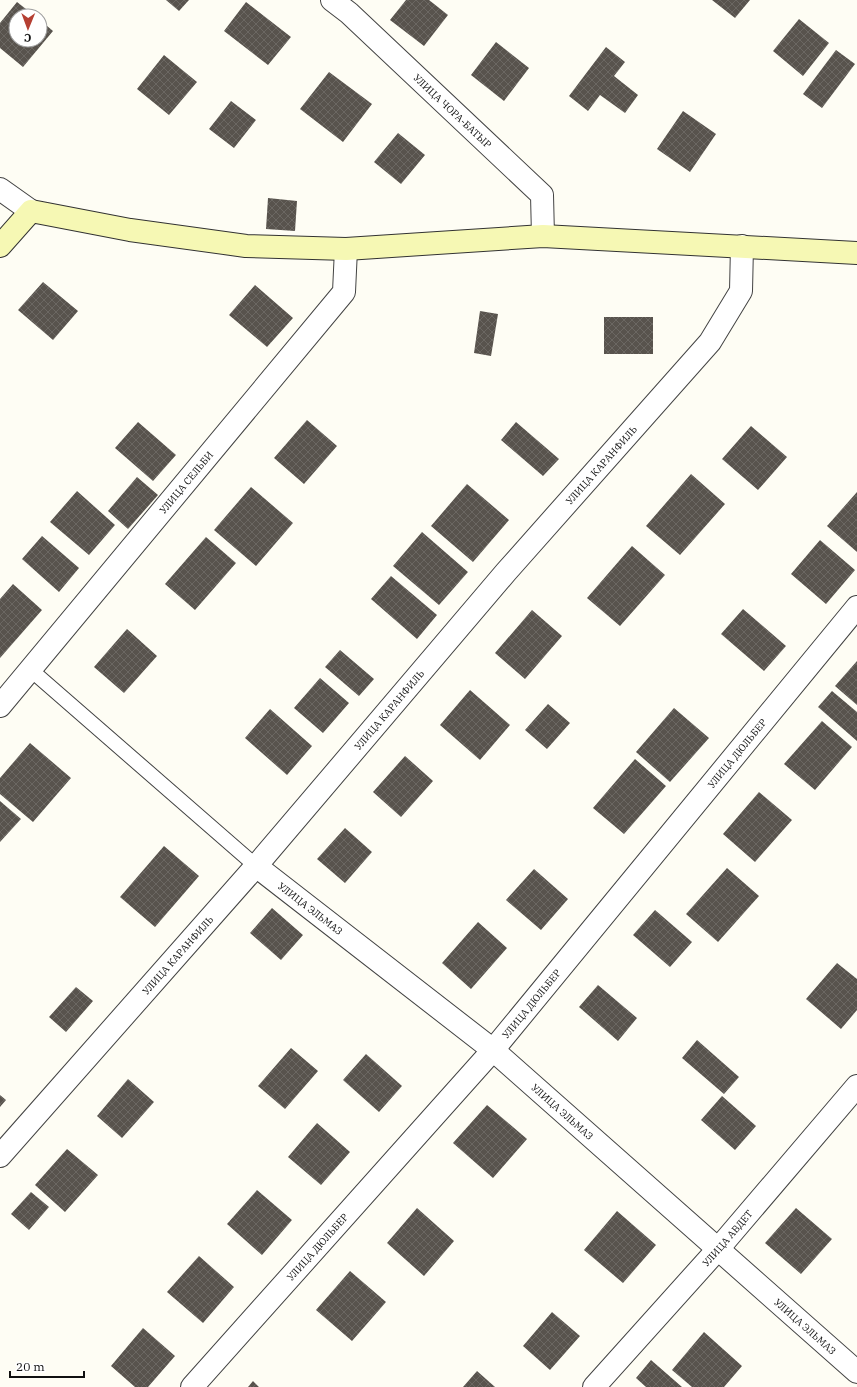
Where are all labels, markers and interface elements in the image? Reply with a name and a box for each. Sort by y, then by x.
north arrow [8,8,48,48]
text: С [24,31,32,45]
street label: УЛИЦА ЧОРА-БАТЫР [411,71,494,151]
street label: УЛИЦА КАРАНФИЛЬ [563,423,640,507]
street label: УЛИЦА СЕЛЬБИ [157,448,216,516]
street label: УЛИЦА КАРАНФИЛЬ [352,667,427,753]
street label: УЛИЦА ДЮЛЬБЕР [705,716,770,791]
street label: УЛИЦА ЭЛЬМАЗ [275,880,345,938]
street label: УЛИЦА КАРАНФИЛЬ [139,913,216,998]
street label: УЛИЦА ДЮЛЬБЕР [499,966,564,1041]
street label: УЛИЦА ЭЛЬМАЗ [529,1081,596,1143]
street label: УЛИЦА АВДЕТ [700,1207,756,1269]
street label: УЛИЦА ДЮЛЬБЕР [284,1211,351,1284]
street label: УЛИЦА ЭЛЬМАЗ [771,1296,839,1357]
scale bar [10,1353,84,1379]
text: 20 m [16,1359,45,1374]

